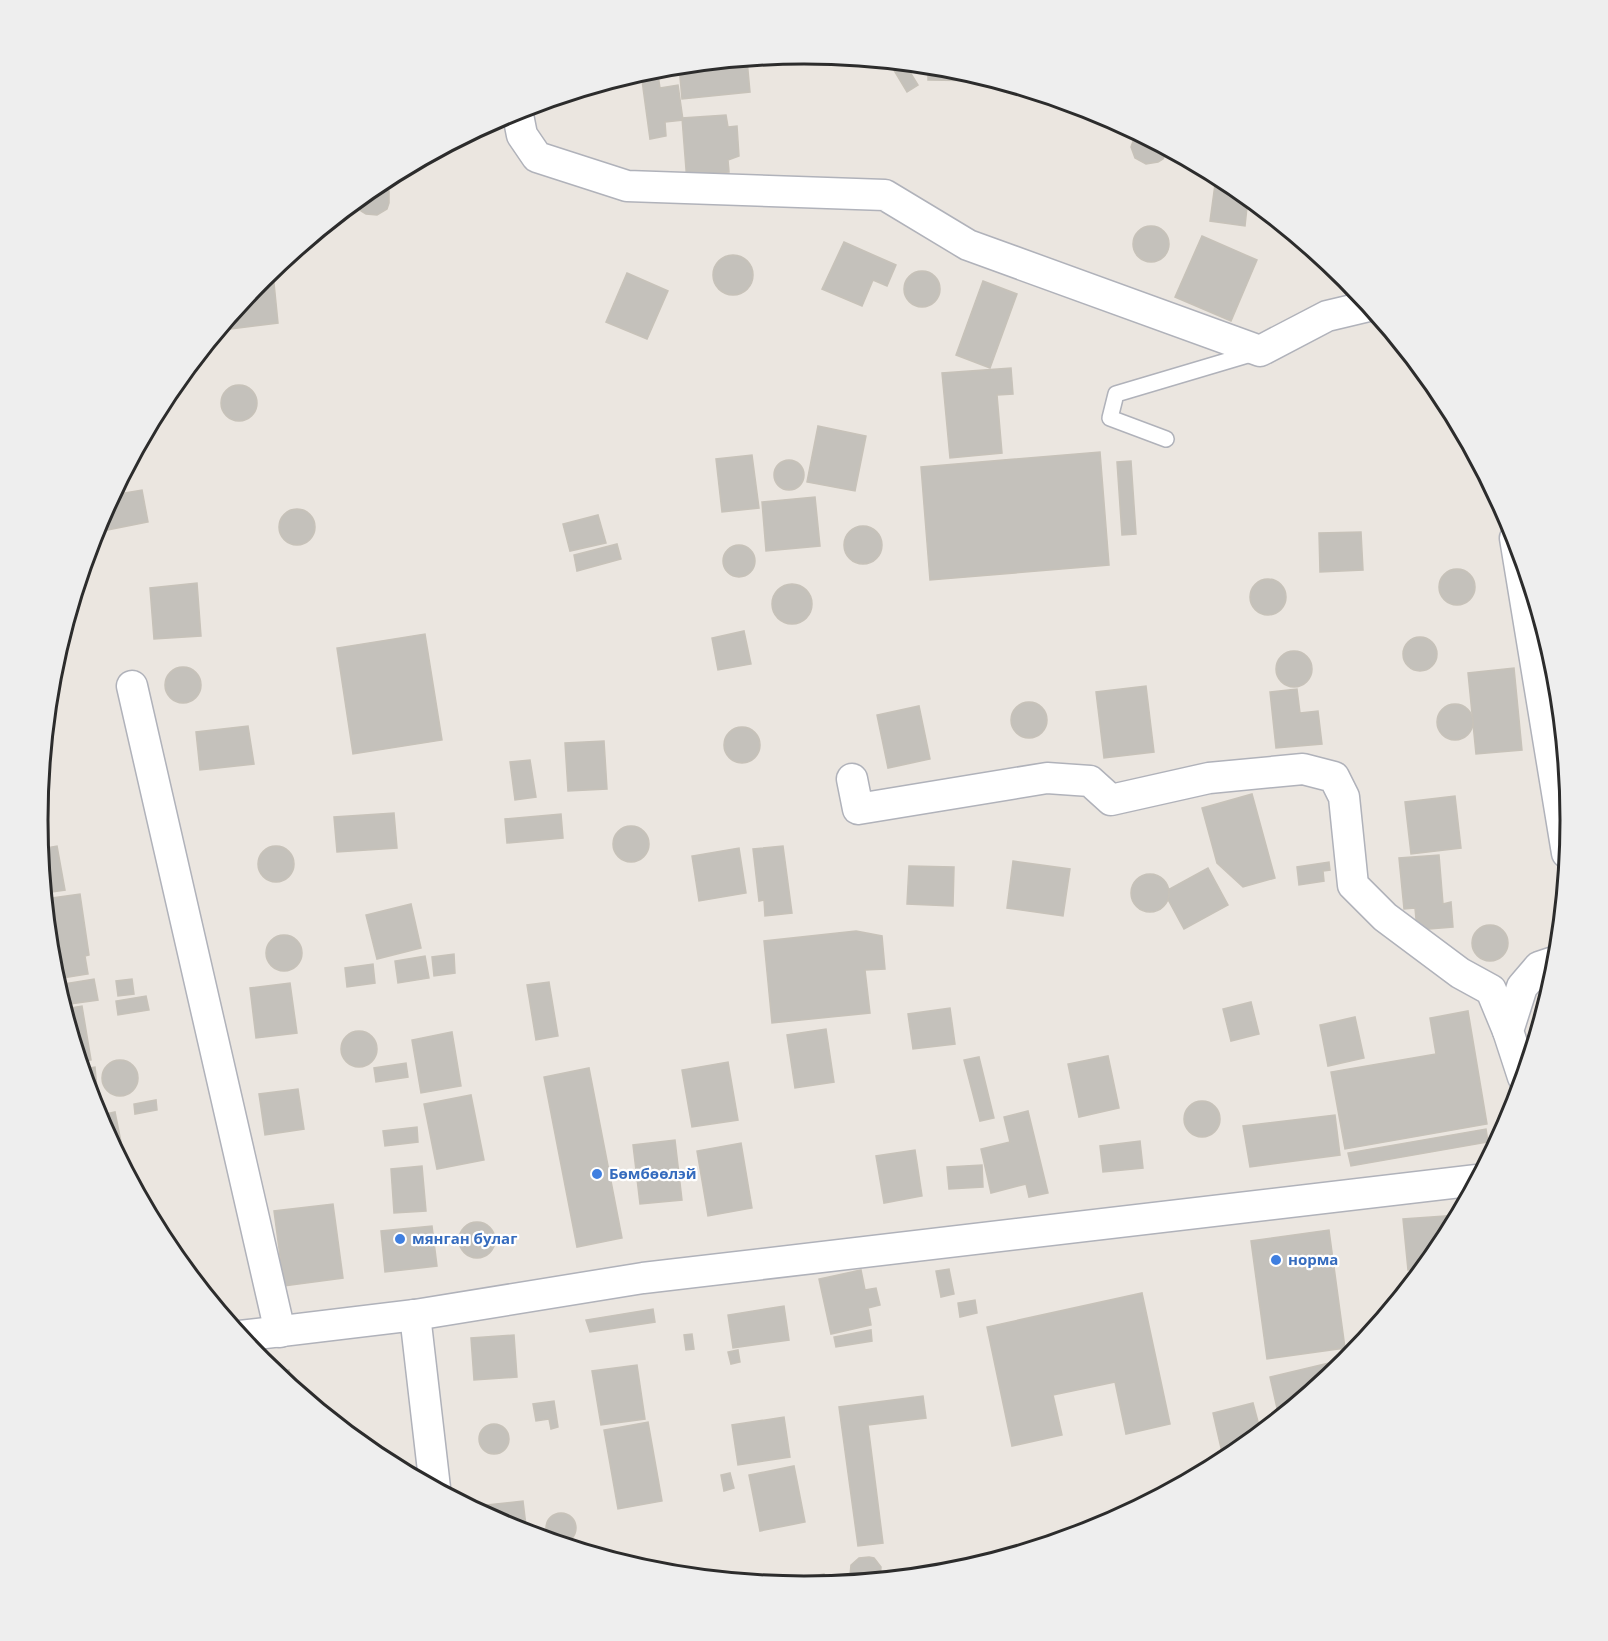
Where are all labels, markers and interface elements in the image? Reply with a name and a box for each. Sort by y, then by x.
place label: Бөмбөөлэй [609,1163,697,1183]
marker: Бөмбөөлэй [590,1167,604,1181]
place label: мянган булаг [412,1228,517,1248]
marker: мянган булаг [393,1232,407,1246]
place label: норма [1288,1249,1338,1269]
marker: норма [1269,1253,1283,1267]

